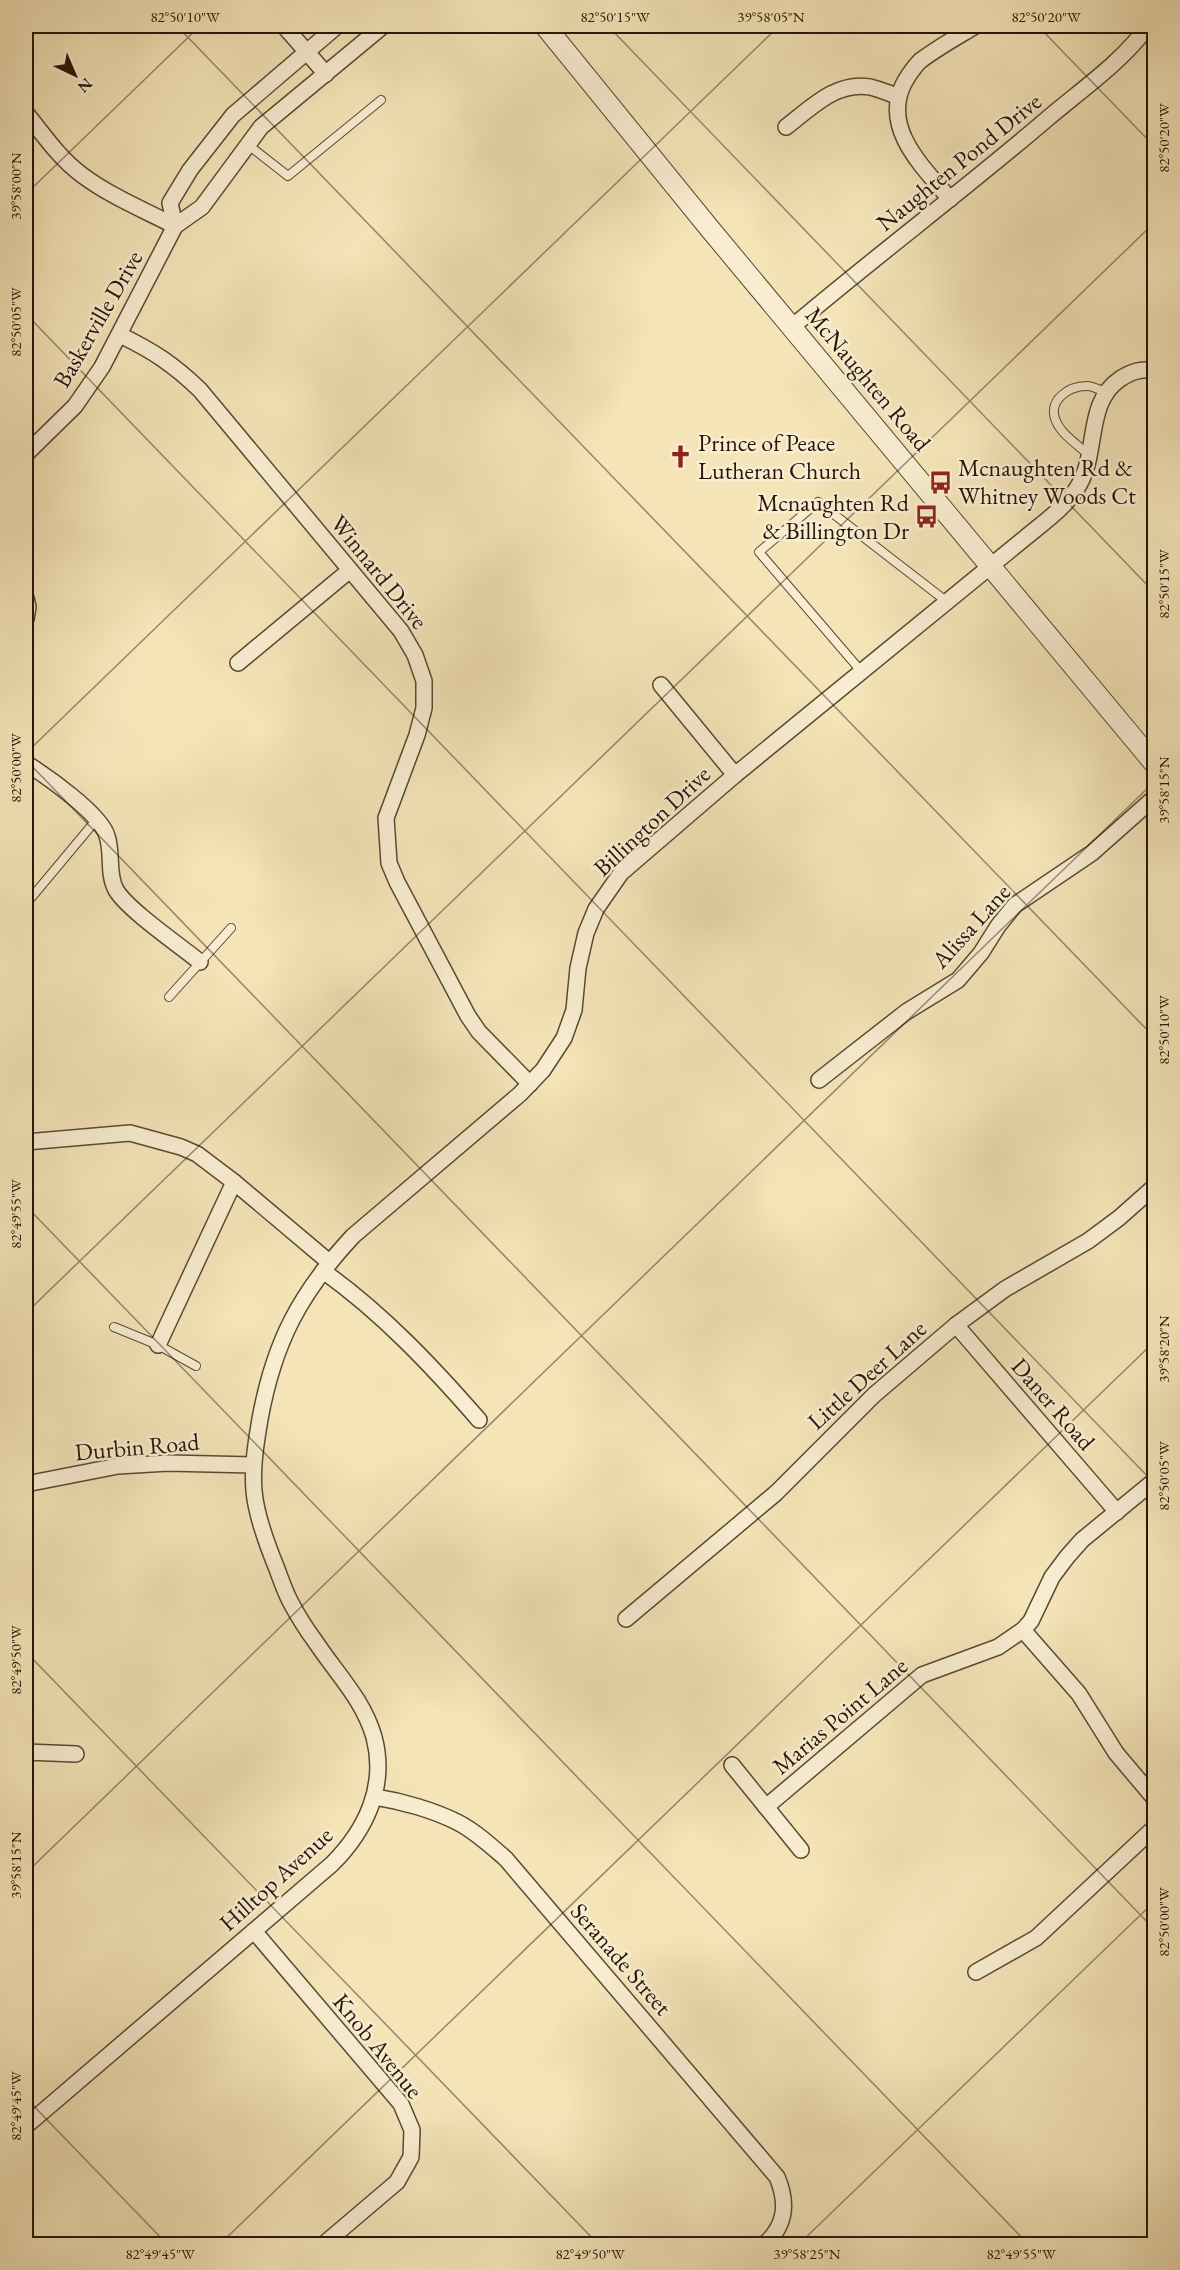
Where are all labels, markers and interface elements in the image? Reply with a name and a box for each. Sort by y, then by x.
text: 82°50'10"W [150,7,220,26]
text: 82°50'15"W [580,7,650,26]
text: 39°58'05"N [737,7,805,26]
text: 82°50'20"W [1011,7,1081,26]
north arrow [45,45,105,105]
text: N [73,73,97,98]
street label: Naughten Pond Drive [870,86,1047,238]
text: 82°50'20"W [1154,103,1173,173]
text: 39°58'00"N [6,152,25,220]
street label: Baskerville Drive [46,245,149,393]
text: 82°50'05"W [6,287,25,357]
street label: McNaughten Road [799,300,939,458]
place label: Prince of Peace Lutheran Church [698,427,861,486]
church icon: Prince of Peace Lutheran Church [667,444,693,470]
place label: Mcnaughten Rd & Whitney Woods Ct [958,452,1136,511]
bus stop icon: Mcnaughten Rd & Whitney Woods Ct [927,469,953,495]
place label: Mcnaughten Rd & Billington Dr [757,487,910,546]
bus stop icon: Mcnaughten Rd & Billington Dr [914,504,940,530]
street label: Winnard Drive [324,508,435,635]
text: 82°50'15"W [1154,549,1173,619]
text: 82°50'00"W [6,733,25,803]
text: 39°58'15"N [1154,756,1173,824]
street label: Billington Drive [587,759,717,883]
street label: Alissa Lane [924,877,1017,975]
text: 82°50'10"W [1154,995,1173,1065]
text: 82°49'55"W [6,1179,25,1249]
street label: Little Deer Lane [801,1313,933,1436]
text: 39°58'20"N [1154,1315,1173,1383]
street label: Daner Road [1005,1351,1103,1457]
street label: Durbin Road [73,1426,201,1467]
text: 82°50'05"W [1154,1441,1173,1511]
text: 82°49'50"W [6,1625,25,1695]
street label: Marias Point Lane [766,1650,914,1781]
street label: Hilltop Avenue [212,1819,339,1938]
text: 39°58'15"N [6,1831,25,1899]
text: 82°50'00"W [1154,1887,1173,1957]
street label: Seranade Street [564,1896,679,2022]
street label: Knob Avenue [326,1987,430,2105]
text: 82°49'45"W [6,2071,25,2141]
text: 82°49'45"W [125,2244,195,2263]
text: 82°49'50"W [555,2244,625,2263]
text: 39°58'25"N [773,2244,841,2263]
text: 82°49'55"W [986,2244,1056,2263]

